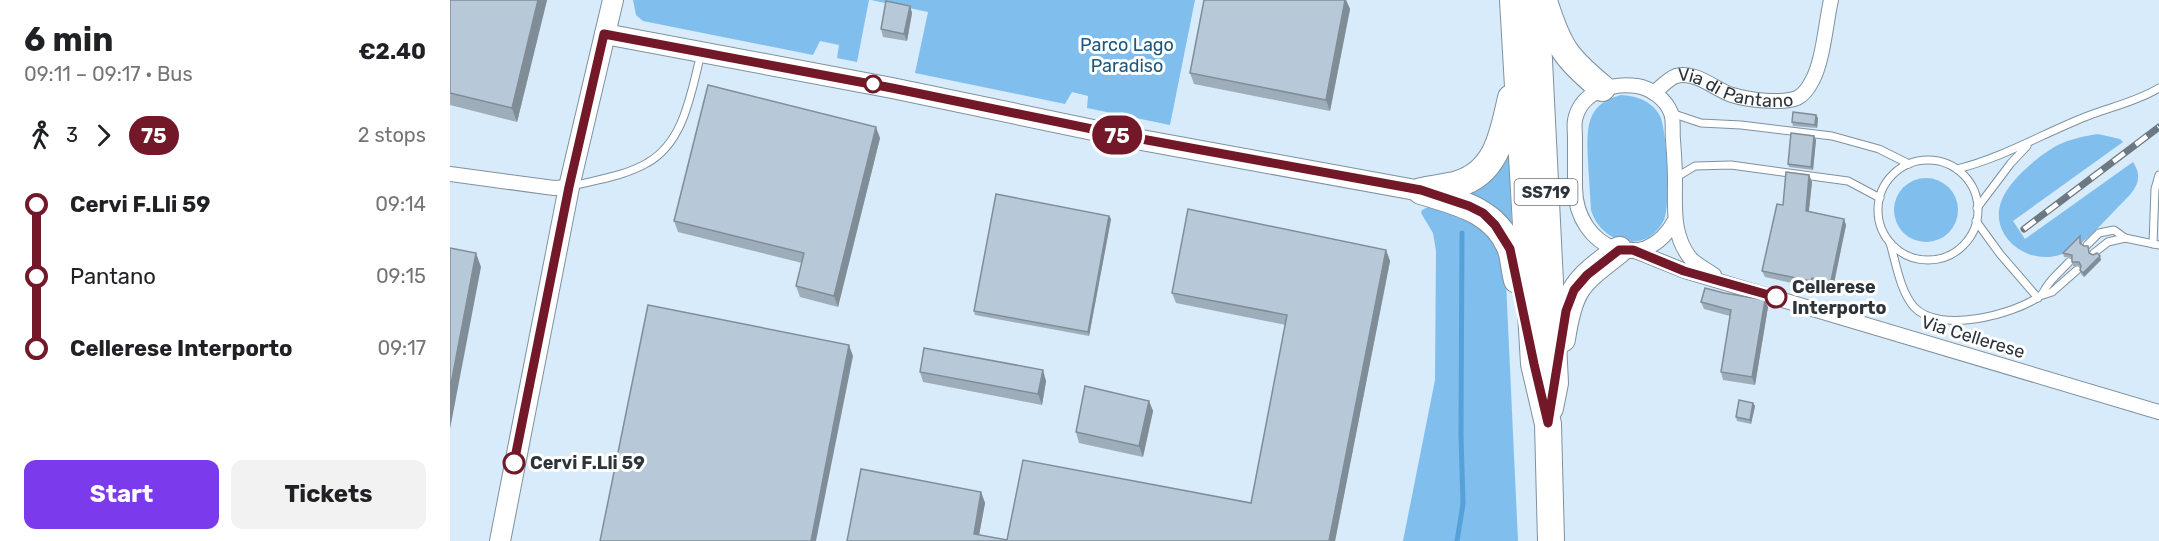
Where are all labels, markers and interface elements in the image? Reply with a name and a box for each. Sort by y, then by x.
text: 6 min [24,20,113,59]
park label: Parco Lago Paradiso [1080,34,1174,77]
text: €2.40 [358,38,426,65]
text: 09:11 – 09:17 · Bus [24,62,193,86]
street label: Via di Pantano [1678,64,1795,112]
unlabelled marker [864,75,882,93]
line badge: 75 [1090,116,1144,154]
icon: walk [24,119,57,152]
icon: forward [87,119,120,152]
text: 3 [66,123,78,147]
text: 75 [141,123,167,148]
text: 2 stops [358,123,426,147]
text: 75 [1104,123,1130,148]
road number: SS719 [1514,179,1578,205]
text: Cervi F.Lli 59 [70,191,210,218]
text: 09:14 [375,192,426,216]
text: Pantano [70,263,156,290]
text: 09:15 [376,264,426,288]
place label: Cellerese Interporto [1792,276,1887,319]
marker: Cellerese Interporto [1765,286,1787,308]
street label: Via Cellerese [1918,311,2028,363]
text: Cellerese Interporto [70,335,293,362]
text: 09:17 [378,336,426,360]
marker: Cervi F.Lli 59 [503,452,525,474]
place label: Cervi F.Lli 59 [530,452,645,474]
button: Start [24,460,219,529]
button: Tickets [231,460,426,529]

